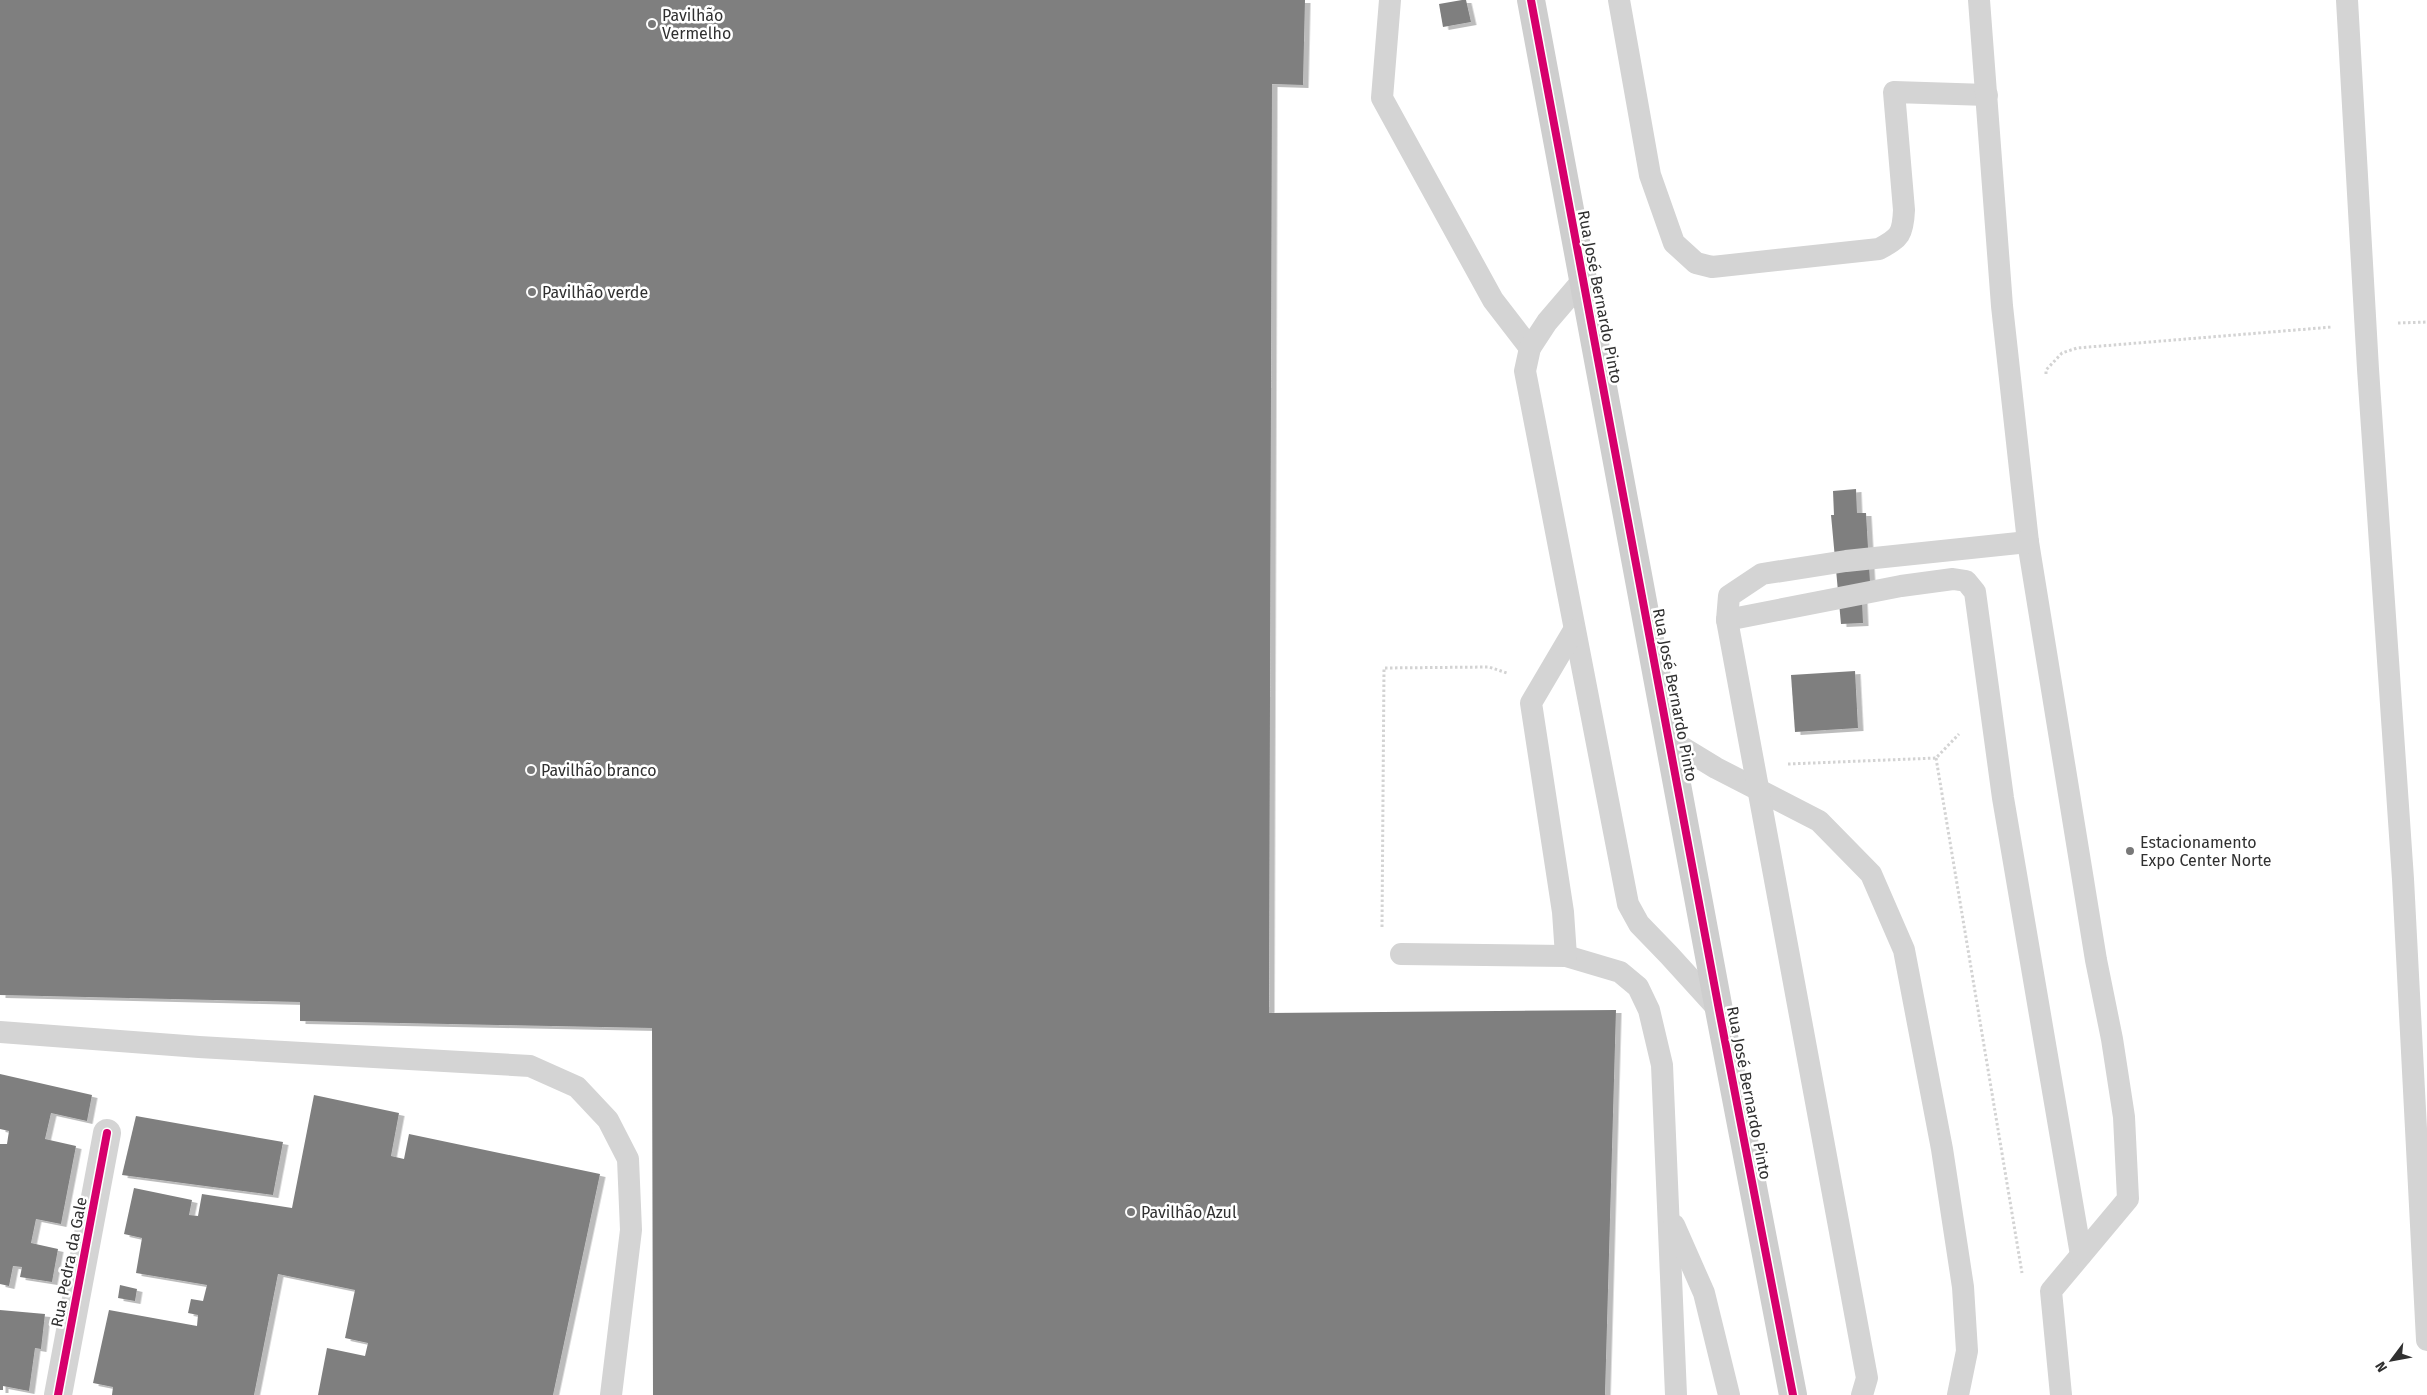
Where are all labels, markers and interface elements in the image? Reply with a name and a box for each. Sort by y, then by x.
place label: Pavilhão Vermelho [662,6,731,43]
marker: Pavilhão Vermelho [646,18,658,30]
street label: Rua José Bernardo Pinto [1574,209,1626,385]
place label: Pavilhão verde [542,283,648,302]
marker: Pavilhão verde [526,286,538,298]
street label: Rua José Bernardo Pinto [1649,607,1701,783]
place label: Pavilhão branco [541,761,657,780]
marker: Pavilhão branco [525,764,537,776]
place label: Estacionamento Expo Center Norte [2140,833,2272,870]
marker: Estacionamento Expo Center Norte [2124,845,2136,857]
street label: Rua José Bernardo Pinto [1723,1005,1775,1181]
street label: Rua Pedra da Gale [47,1195,91,1329]
place label: Pavilhão Azul [1141,1203,1237,1222]
marker: Pavilhão Azul [1125,1206,1137,1218]
north arrow [2367,1335,2417,1385]
text: N [2372,1358,2391,1375]

